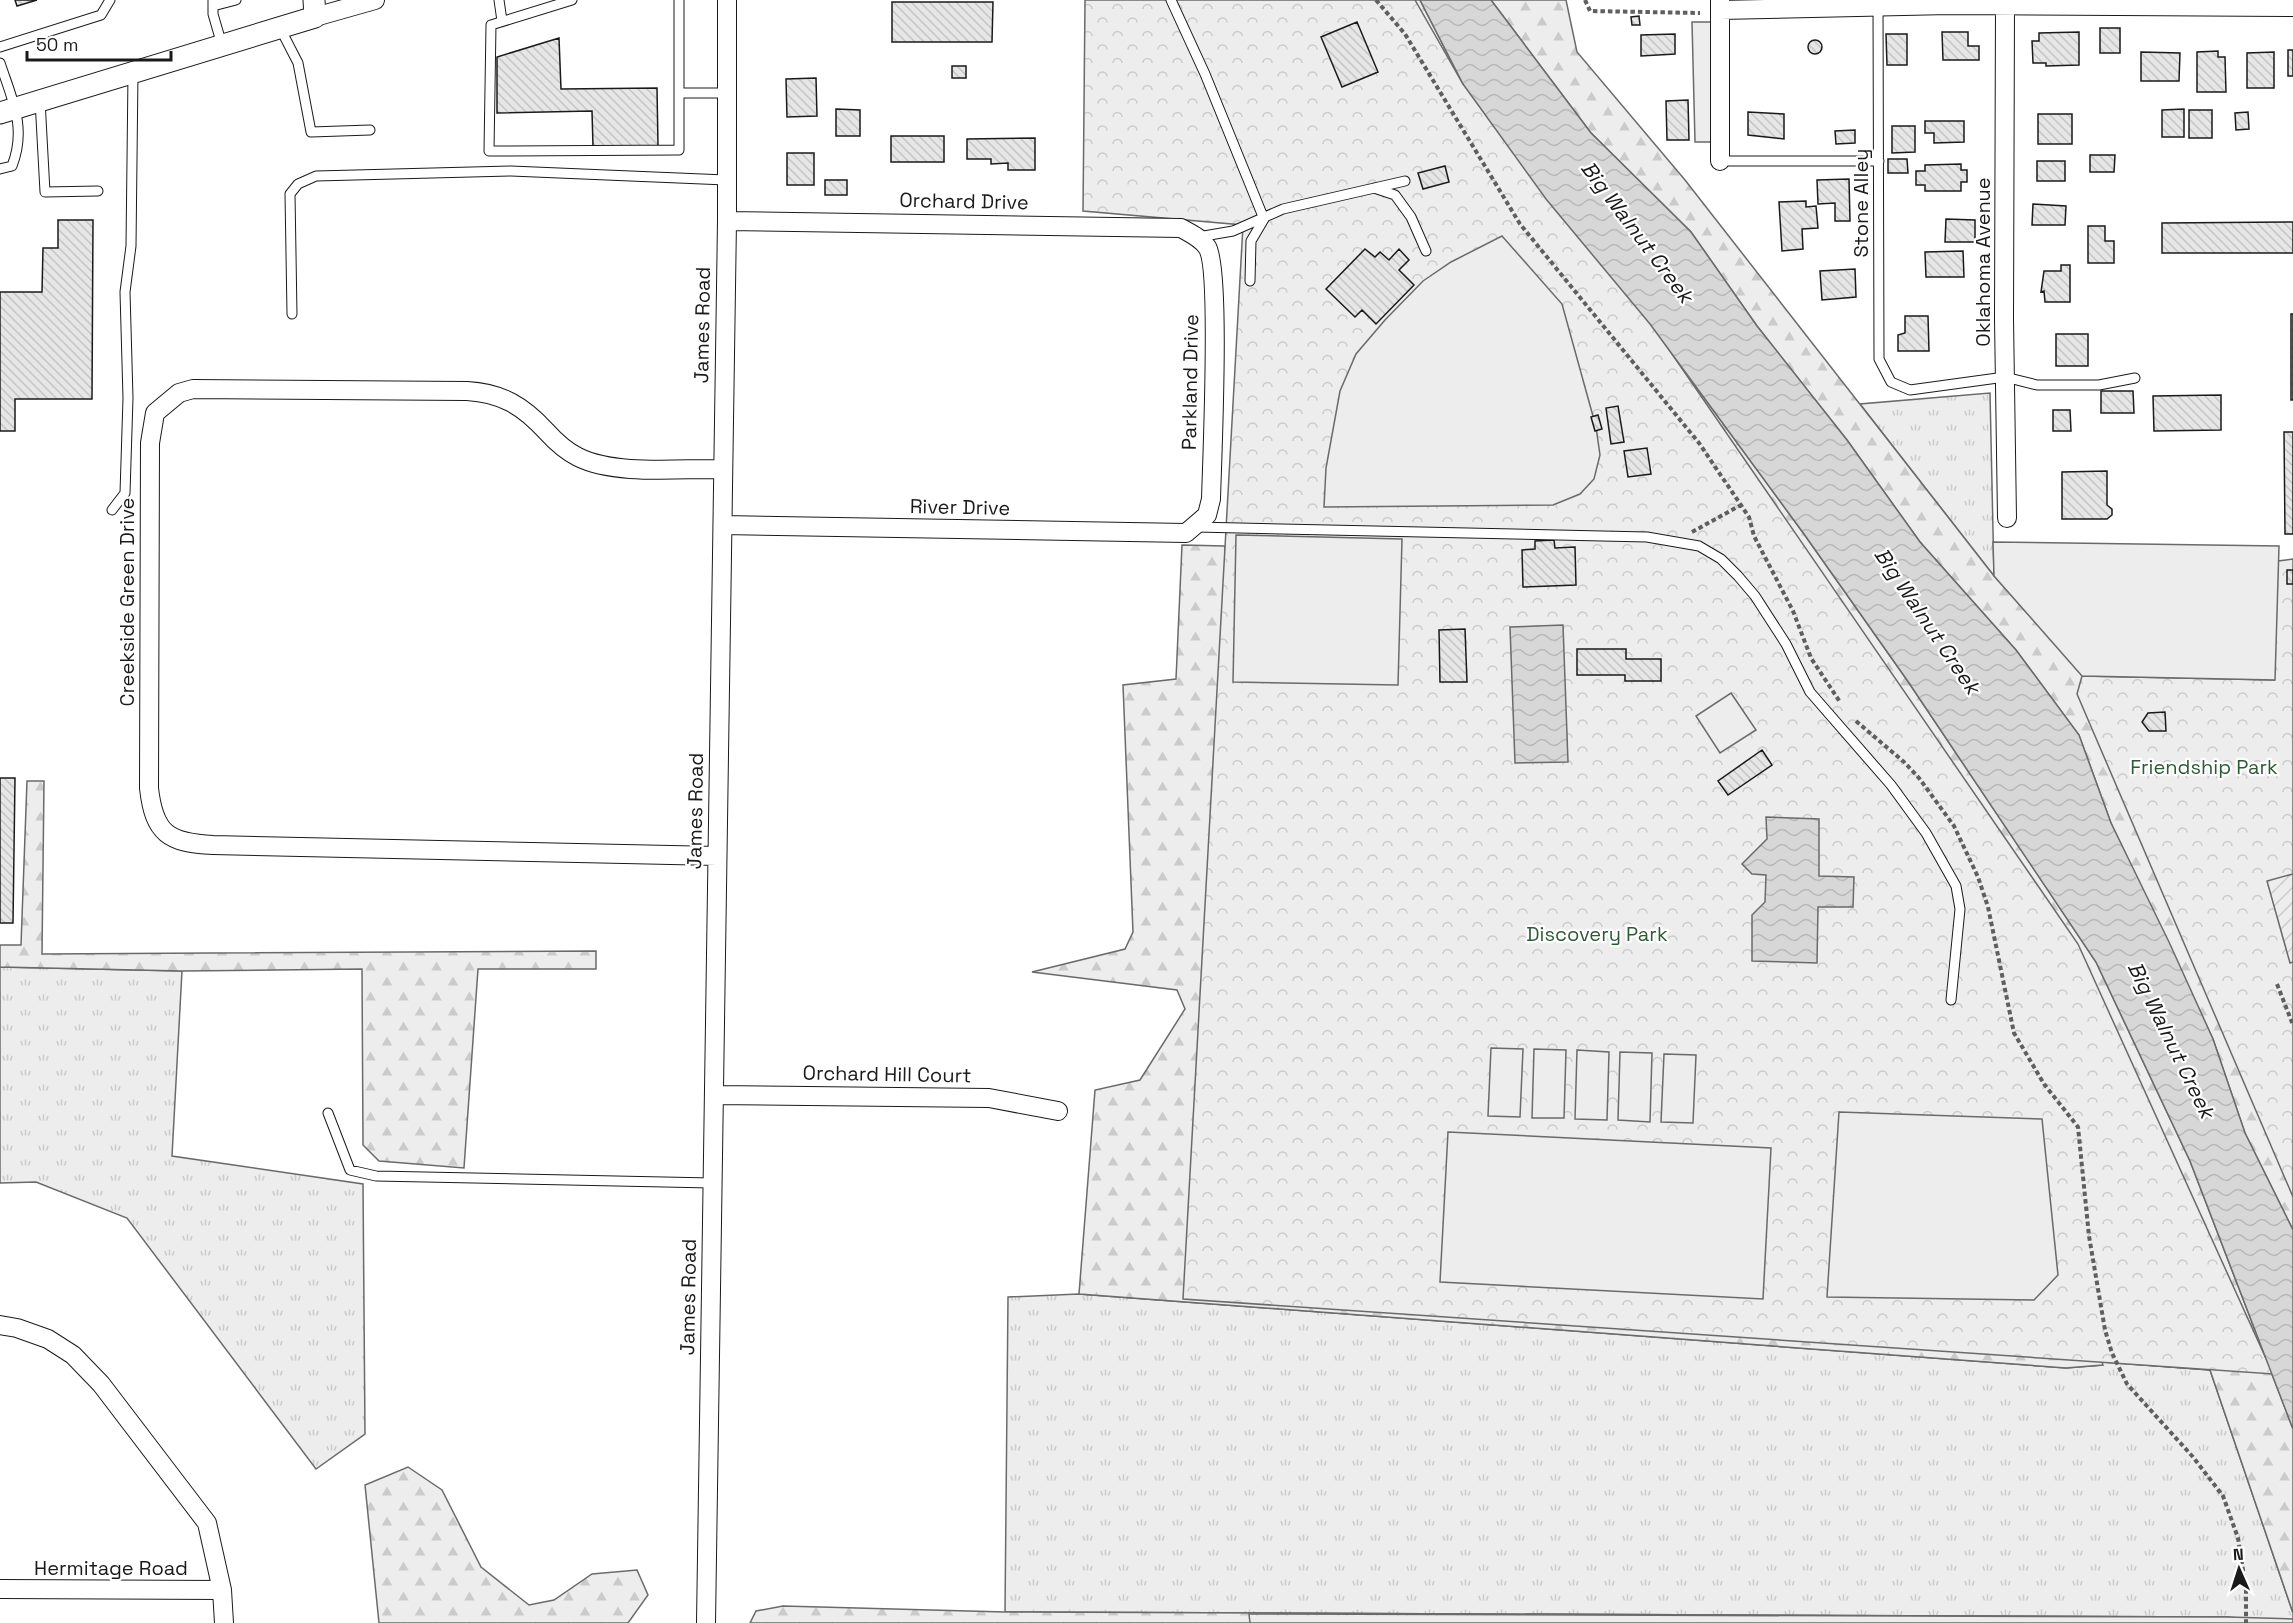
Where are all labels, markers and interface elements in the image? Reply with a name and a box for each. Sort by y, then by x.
scale bar [27,24,171,62]
text: 50 m [36,33,78,56]
street label: Stone Alley [1848,149,1874,257]
water label: Big Walnut Creek [1575,155,1701,310]
street label: Oklahoma Avenue [1970,177,1996,347]
street label: Orchard Drive [899,187,1029,215]
street label: James Road [688,266,716,384]
street label: Parkland Drive [1176,314,1204,450]
street label: River Drive [910,493,1010,521]
street label: Creekside Green Drive [114,498,140,706]
water label: Big Walnut Creek [1868,542,1988,701]
street label: James Road [681,752,709,870]
park label: Friendship Park [2130,754,2278,780]
park label: Discovery Park [1526,921,1668,947]
water label: Big Walnut Creek [2122,957,2222,1125]
street label: Orchard Hill Court [802,1060,972,1088]
street label: James Road [674,1238,702,1356]
north arrow [2209,1539,2269,1599]
text: N [2232,1544,2244,1565]
street label: Hermitage Road [34,1555,188,1581]

